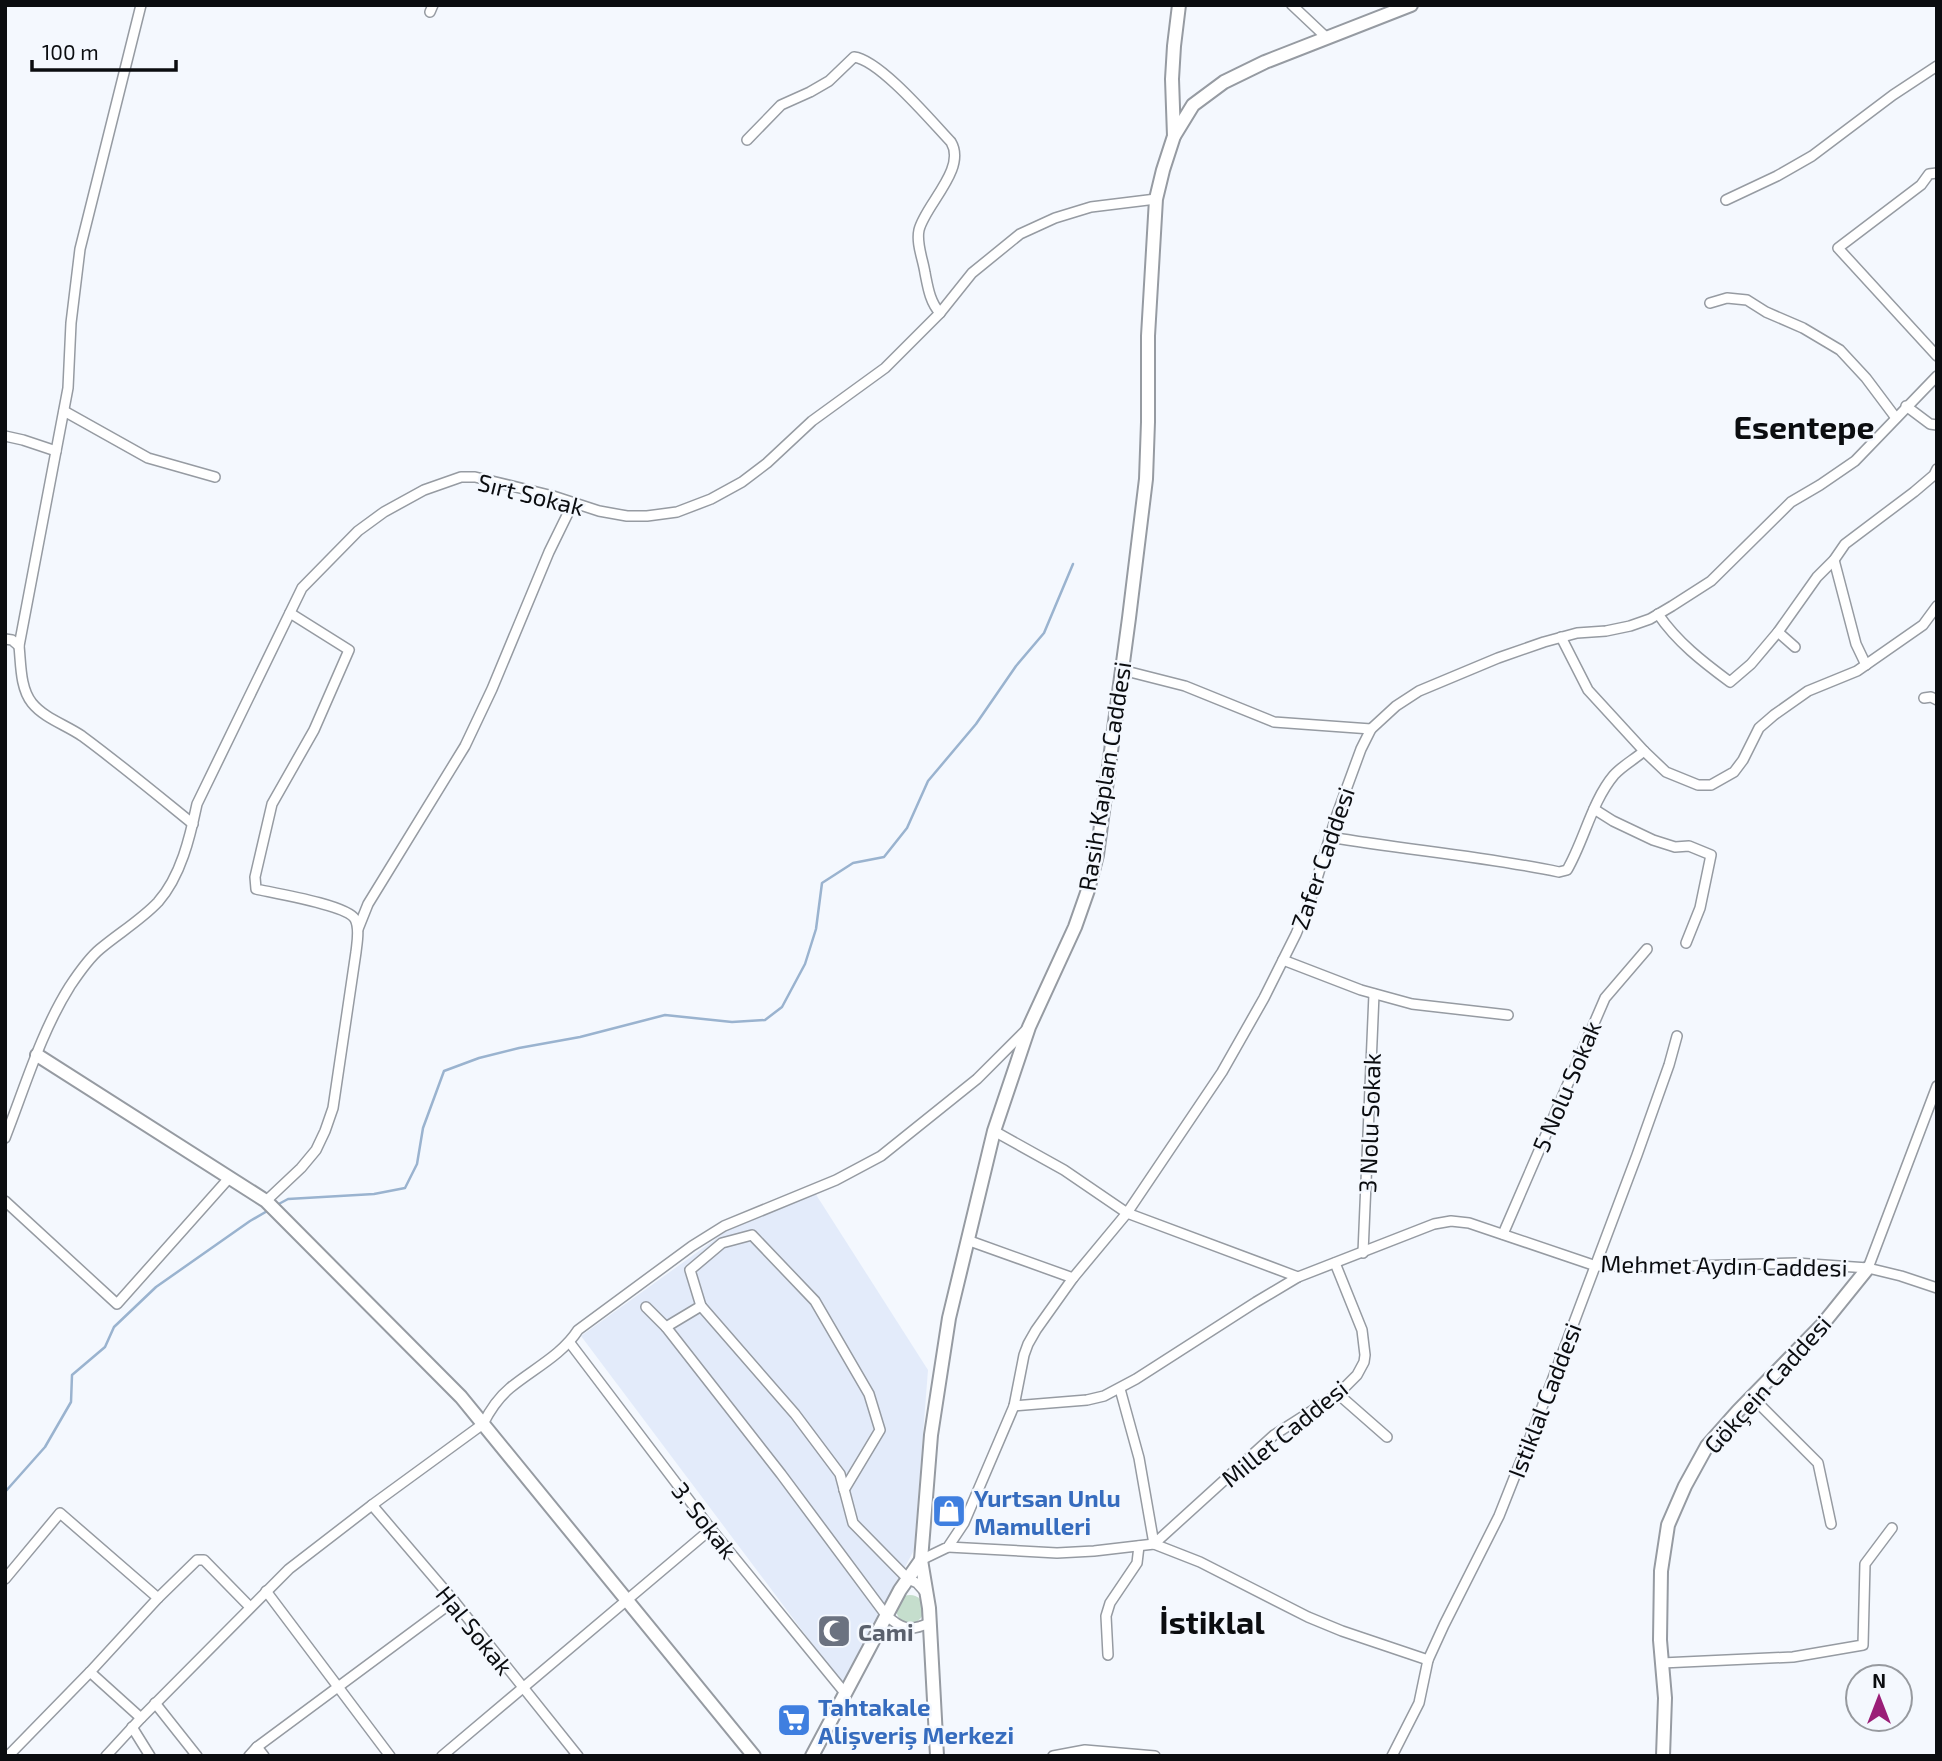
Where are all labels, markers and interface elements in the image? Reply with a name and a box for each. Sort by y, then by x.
scale bar [32,28,175,72]
text: 100 m [42,39,99,64]
district label: Esentepe [1733,407,1875,445]
street label: Sırt Sokak [475,467,587,521]
street label: Rasih Kaplan Caddesi [1072,659,1136,893]
street label: Zafer Caddesi [1284,783,1360,933]
street label: 5 Nolu Sokak [1525,1016,1607,1156]
street label: 3 Nolu Sokak [1352,1052,1386,1194]
street label: Mehmet Aydın Caddesi [1600,1248,1848,1282]
street label: Gökçein Caddesi [1697,1309,1837,1460]
street label: Istiklal Caddesi [1501,1319,1587,1481]
street label: Millet Caddesi [1215,1373,1353,1493]
street label: 3. Sokak [666,1476,744,1564]
place label: Yurtsan Unlu Mamulleri [974,1483,1121,1540]
shop icon: Yurtsan Unlu Mamulleri [930,1492,968,1530]
street label: Hal Sokak [430,1580,520,1680]
district label: İstiklal [1159,1602,1265,1640]
mosque icon: Cami [815,1612,853,1650]
place label: Cami [858,1617,914,1646]
north arrow [1844,1663,1914,1733]
text: N [1872,1669,1886,1692]
place label: Tahtakale Alişveriş Merkezi [818,1692,1014,1751]
supermarket icon: Tahtakale Alişveriş Merkezi [775,1701,813,1739]

